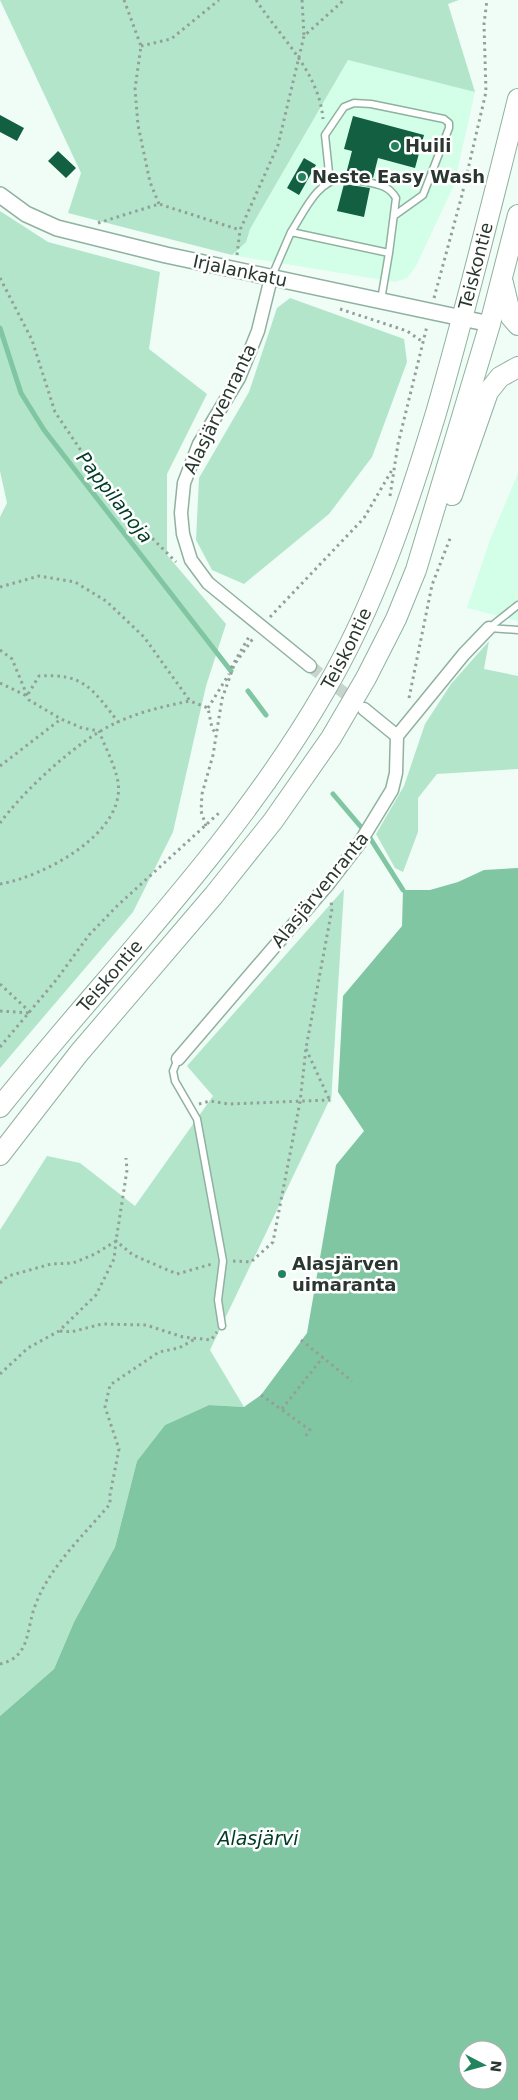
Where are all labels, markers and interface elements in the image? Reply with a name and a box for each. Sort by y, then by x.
place label: Huili [405,135,451,156]
marker: Huili [389,140,401,152]
place label: Neste Easy Wash [312,166,485,187]
marker: Neste Easy Wash [296,171,308,183]
street label: Teiskontie [454,220,497,312]
street label: Irjalankatu [191,250,289,291]
street label: Alasjärvenranta [179,340,260,477]
water label: Pappilanoja [72,447,158,547]
street label: Teiskontie [316,604,375,694]
street label: Alasjärvenranta [267,828,373,952]
street label: Teiskontie [72,935,146,1017]
place label: Alasjärven uimaranta [292,1253,399,1295]
marker: Alasjärven uimaranta [276,1268,288,1280]
water label: Alasjärvi [215,1827,299,1849]
north arrow [458,2040,508,2090]
text: N [487,2060,504,2073]

